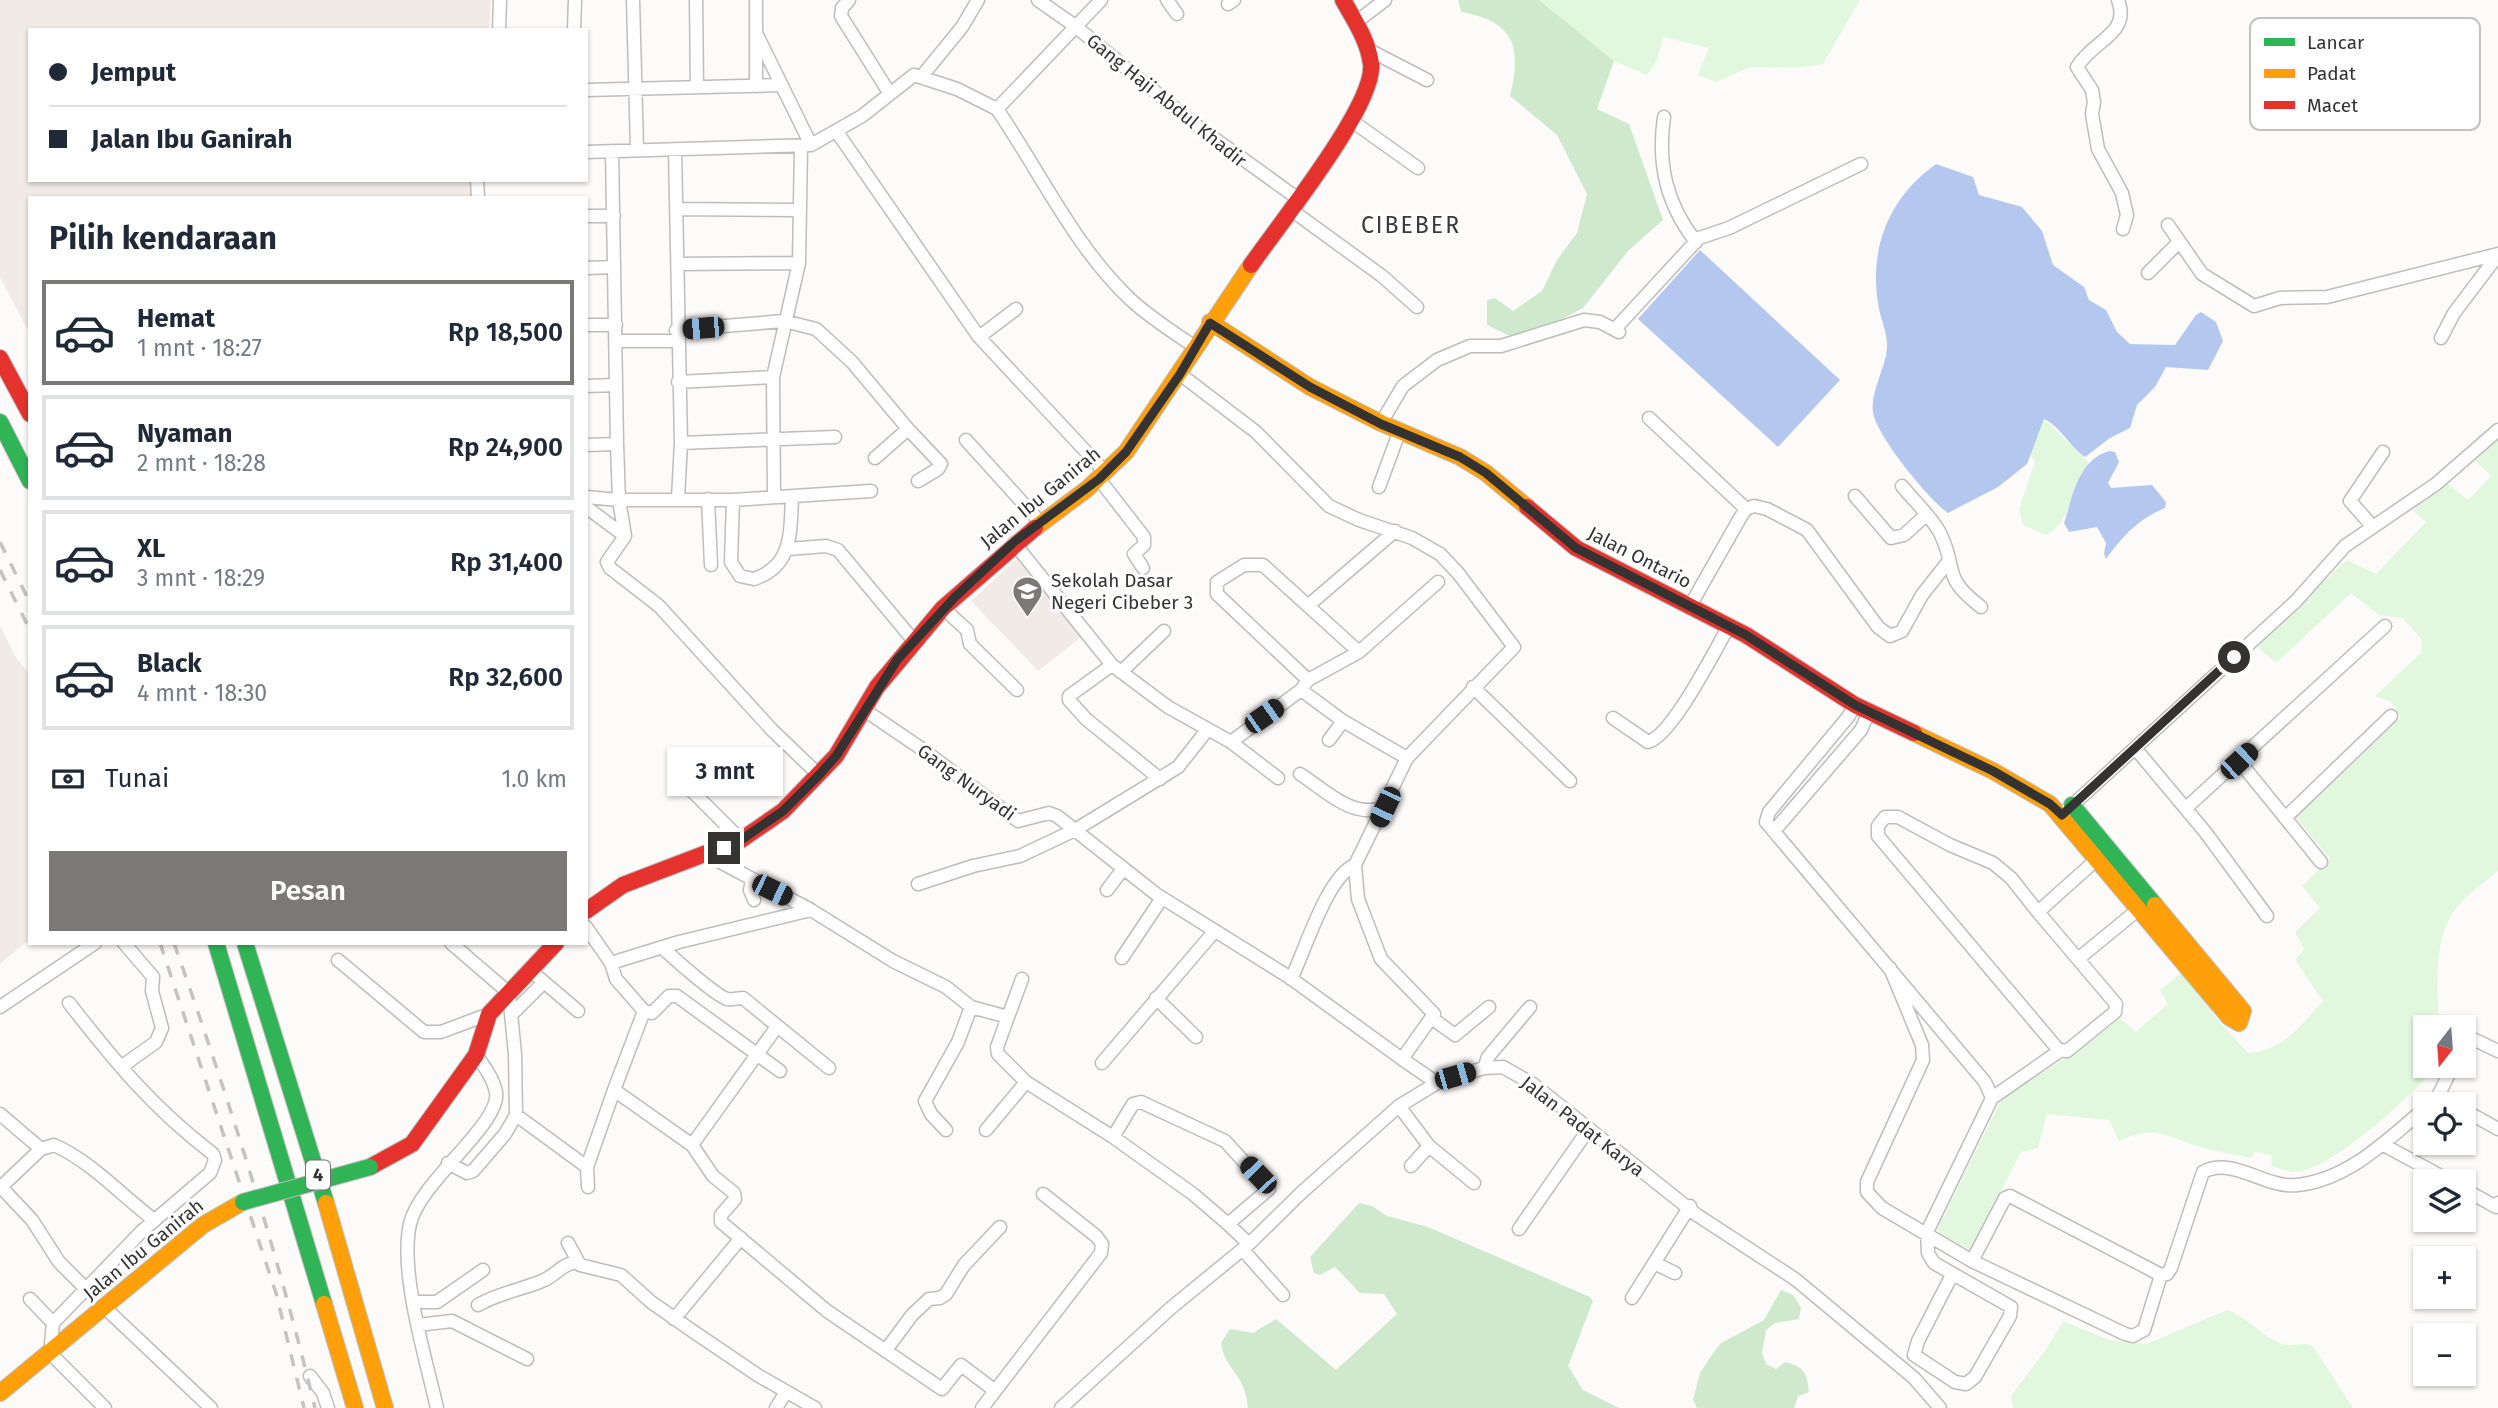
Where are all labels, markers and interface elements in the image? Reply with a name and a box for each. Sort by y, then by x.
legend [2250,18,2480,130]
street label: Gang Haji Abdul Khadir [1082,29,1252,172]
text: Lancar [2307,31,2365,54]
text: Jemput [91,57,176,88]
text: Padat [2307,62,2356,85]
text: Macet [2307,94,2358,117]
text: Jalan Ibu Ganirah [91,124,293,155]
district label: CIBEBER [1361,211,1461,239]
text: Pilih kendaraan [49,219,277,257]
icon: car [53,301,116,364]
text: Hemat [137,303,215,334]
car [682,316,725,340]
text: Rp 18,500 [448,317,563,348]
text: 1 mnt · 18:27 [137,334,262,362]
icon: car [53,416,116,479]
text: Nyaman [137,418,233,449]
text: Rp 24,900 [448,432,563,463]
street label: Jalan Ibu Ganirah [976,442,1105,553]
text: 2 mnt · 18:28 [137,449,266,477]
street label: Jalan Ontario [1584,522,1695,593]
icon: car [53,531,116,594]
text: XL [137,533,165,564]
text: Rp 31,400 [450,547,563,578]
text: 3 mnt · 18:29 [137,564,265,592]
place label: Sekolah Dasar Negeri Cibeber 3 [1051,569,1193,614]
school or university icon: Sekolah Dasar Negeri Cibeber 3 [1011,574,1045,618]
route start [2218,641,2250,673]
icon: car [53,646,116,709]
text: Black [137,648,202,679]
text: Rp 32,600 [448,662,563,693]
text: 4 mnt · 18:30 [137,679,267,707]
car [1241,695,1288,737]
street label: Gang Nuryadi [913,739,1020,826]
car [2217,739,2262,783]
callout: 3 mnt [666,746,782,796]
text: 3 mnt [695,757,755,785]
icon: cash [49,760,87,798]
text: Tunai [105,763,169,794]
text: 1.0 km [501,765,567,793]
car [1367,784,1404,830]
route end [708,832,740,864]
button: Pesan [49,851,567,931]
car [749,871,796,909]
north arrow [2413,1015,2476,1078]
map controls [2413,1015,2476,1386]
car [1432,1060,1479,1092]
street label: Jalan Padat Karya [1517,1071,1649,1182]
button: locate [2413,1092,2476,1155]
car [1236,1153,1281,1197]
road number: 4 [306,1160,330,1190]
button: layers [2413,1169,2476,1232]
street label: Jalan Ibu Ganirah [79,1194,208,1305]
button: + [2413,1246,2476,1309]
button: − [2413,1323,2476,1386]

